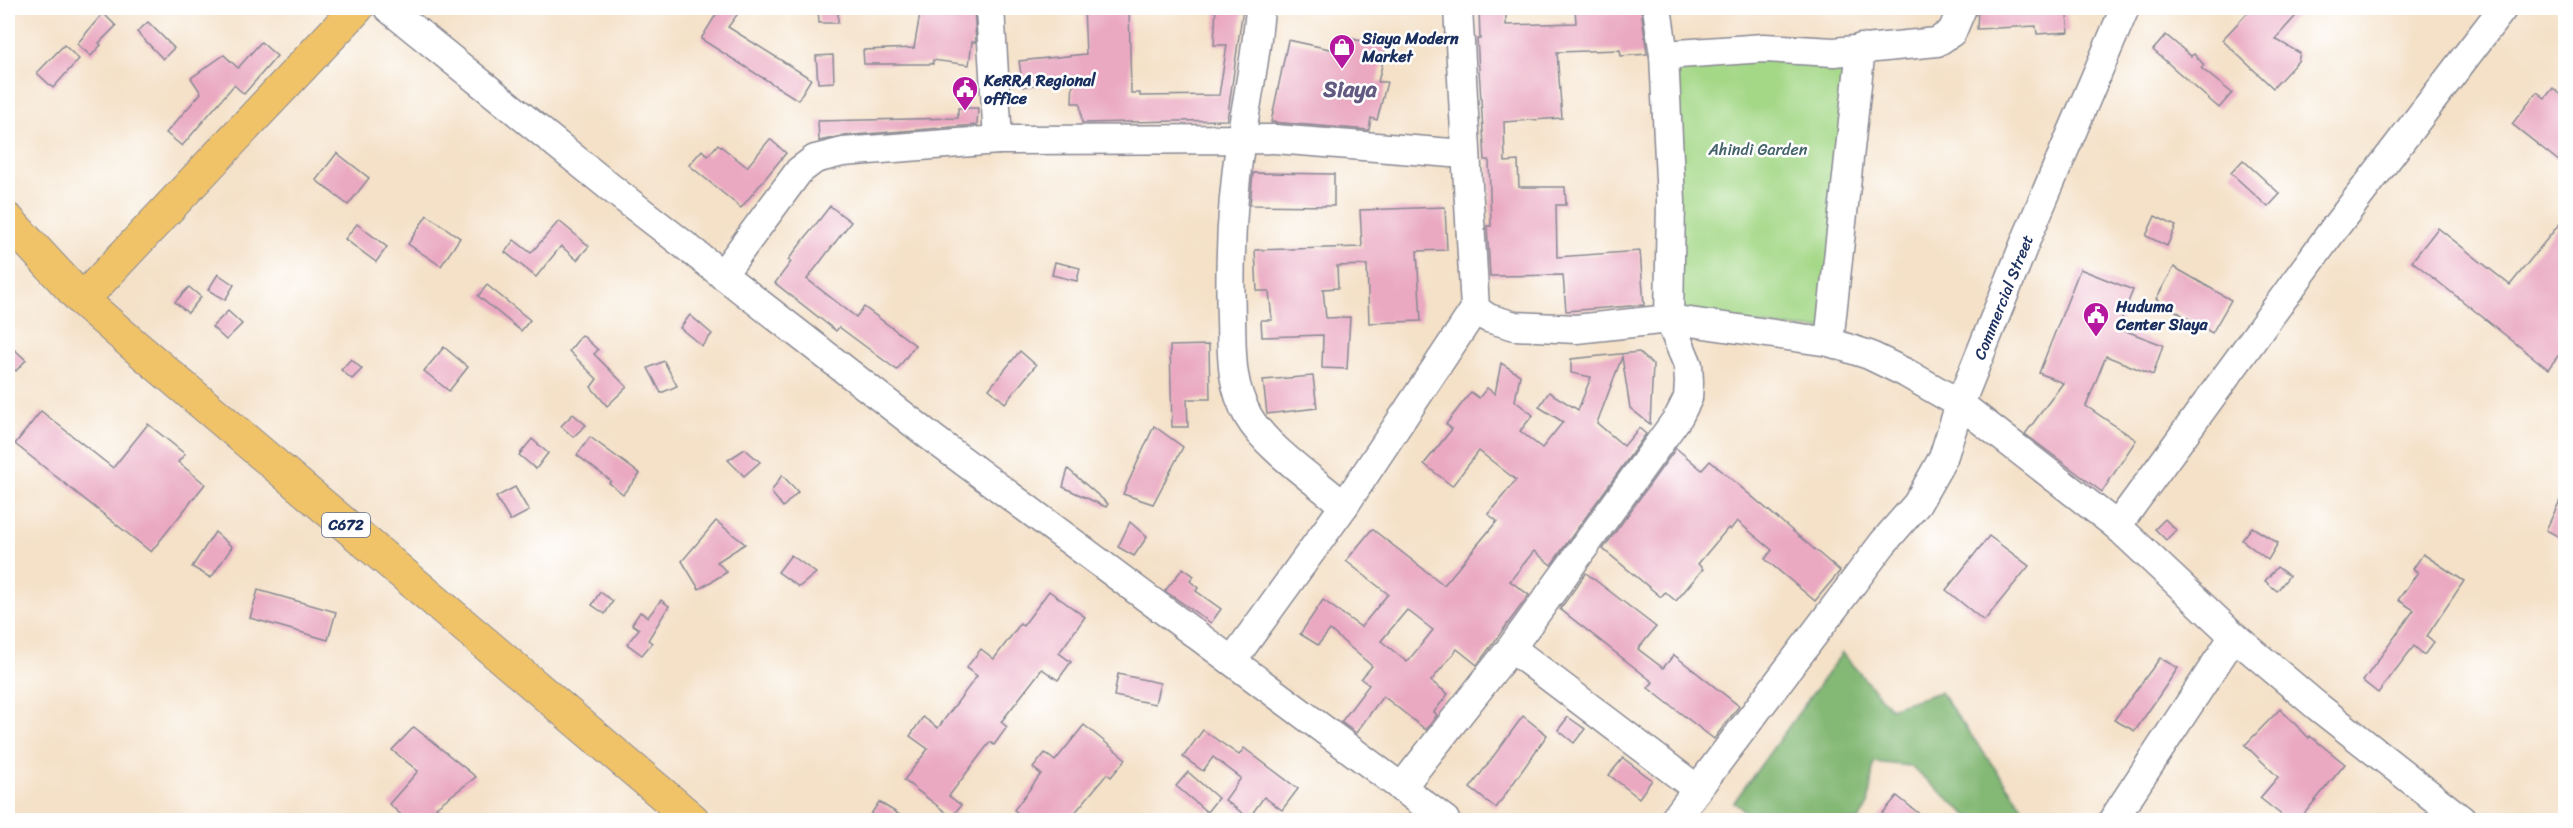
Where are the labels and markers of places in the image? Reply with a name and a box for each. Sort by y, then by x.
place label: Siaya Modern Market [1361,24,1459,71]
shop icon: Siaya Modern Market [1327,32,1357,70]
place label: KeRRA Regional office [983,66,1097,113]
public building icon: KeRRA Regional office [950,74,980,112]
place label: Huduma Center Siaya [2115,292,2209,339]
public building icon: Huduma Center Siaya [2081,300,2111,338]

